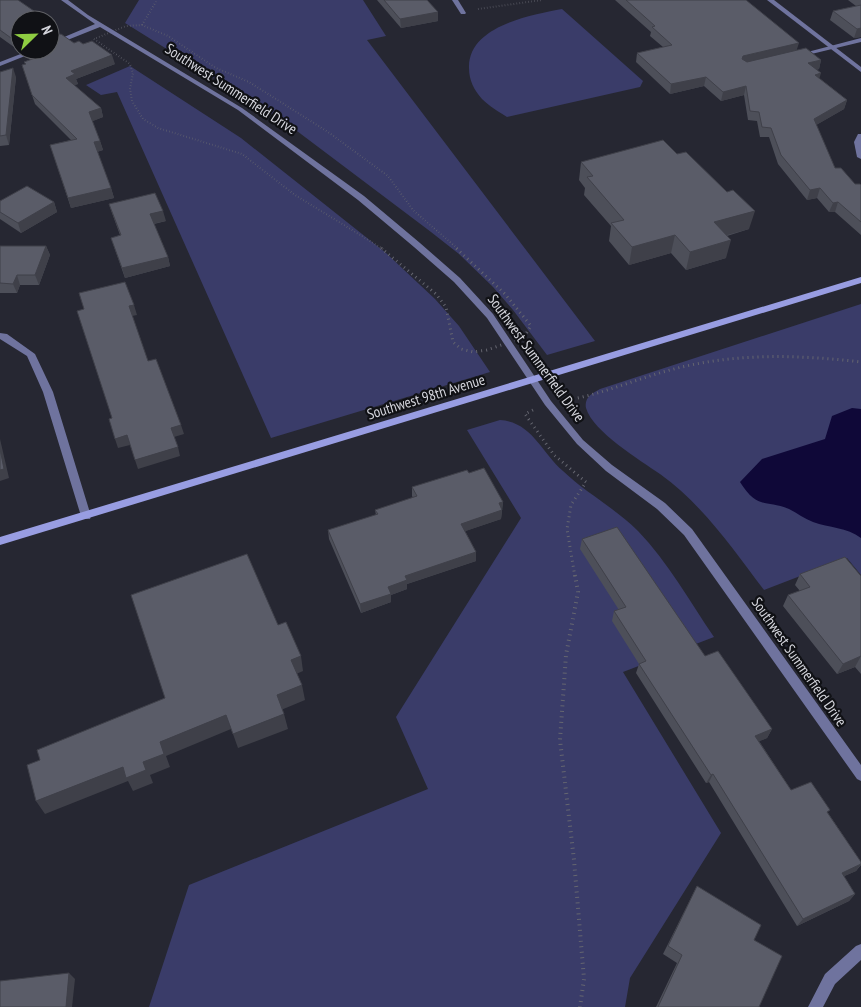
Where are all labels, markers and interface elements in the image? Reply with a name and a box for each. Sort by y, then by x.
north arrow [10,10,60,60]
text: N [37,23,57,37]
street label: Southwest Summerfield Drive [162,39,301,138]
street label: Southwest Summerfield Drive [484,290,589,425]
street label: Southwest 98th Avenue [365,370,487,423]
street label: Southwest Summerfield Drive [748,593,851,730]

